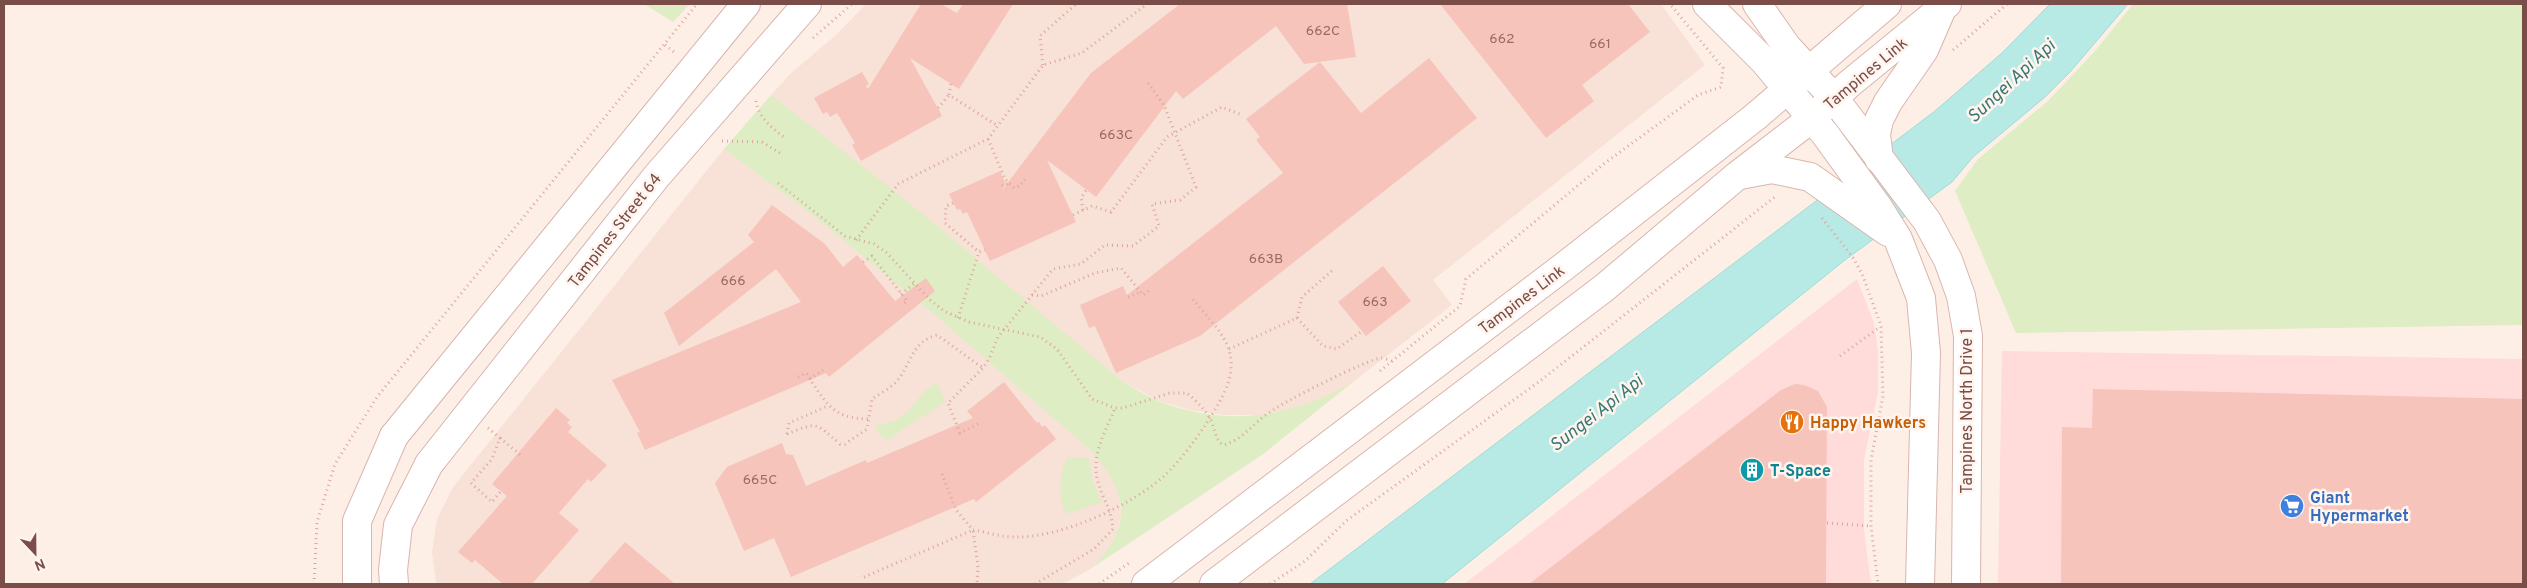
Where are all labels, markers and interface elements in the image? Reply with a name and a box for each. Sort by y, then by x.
house number: 662C [1306,23,1340,40]
house number: 662 [1489,31,1515,48]
street label: Tampines Link [1820,34,1912,115]
water label: Sungei Api Api [1963,34,2062,129]
house number: 661 [1589,36,1611,53]
house number: 663C [1099,127,1133,144]
street label: Tampines Street 64 [565,170,667,293]
house number: 663B [1249,251,1283,268]
street label: Tampines Link [1475,262,1569,340]
house number: 666 [720,273,746,290]
house number: 663 [1362,294,1388,311]
street label: Tampines North Drive 1 [1958,328,1978,494]
water label: Sungei Api Api [1546,370,1649,458]
restaurant icon: Happy Hawkers [1779,409,1805,435]
place label: Happy Hawkers [1810,414,1926,434]
building icon: T-Space [1739,457,1765,483]
place label: T-Space [1770,462,1831,482]
house number: 665C [743,472,777,489]
place label: Giant Hypermarket [2310,489,2409,527]
supermarket icon: Giant Hypermarket [2279,493,2305,519]
north arrow [10,528,60,578]
text: N [31,554,47,573]

